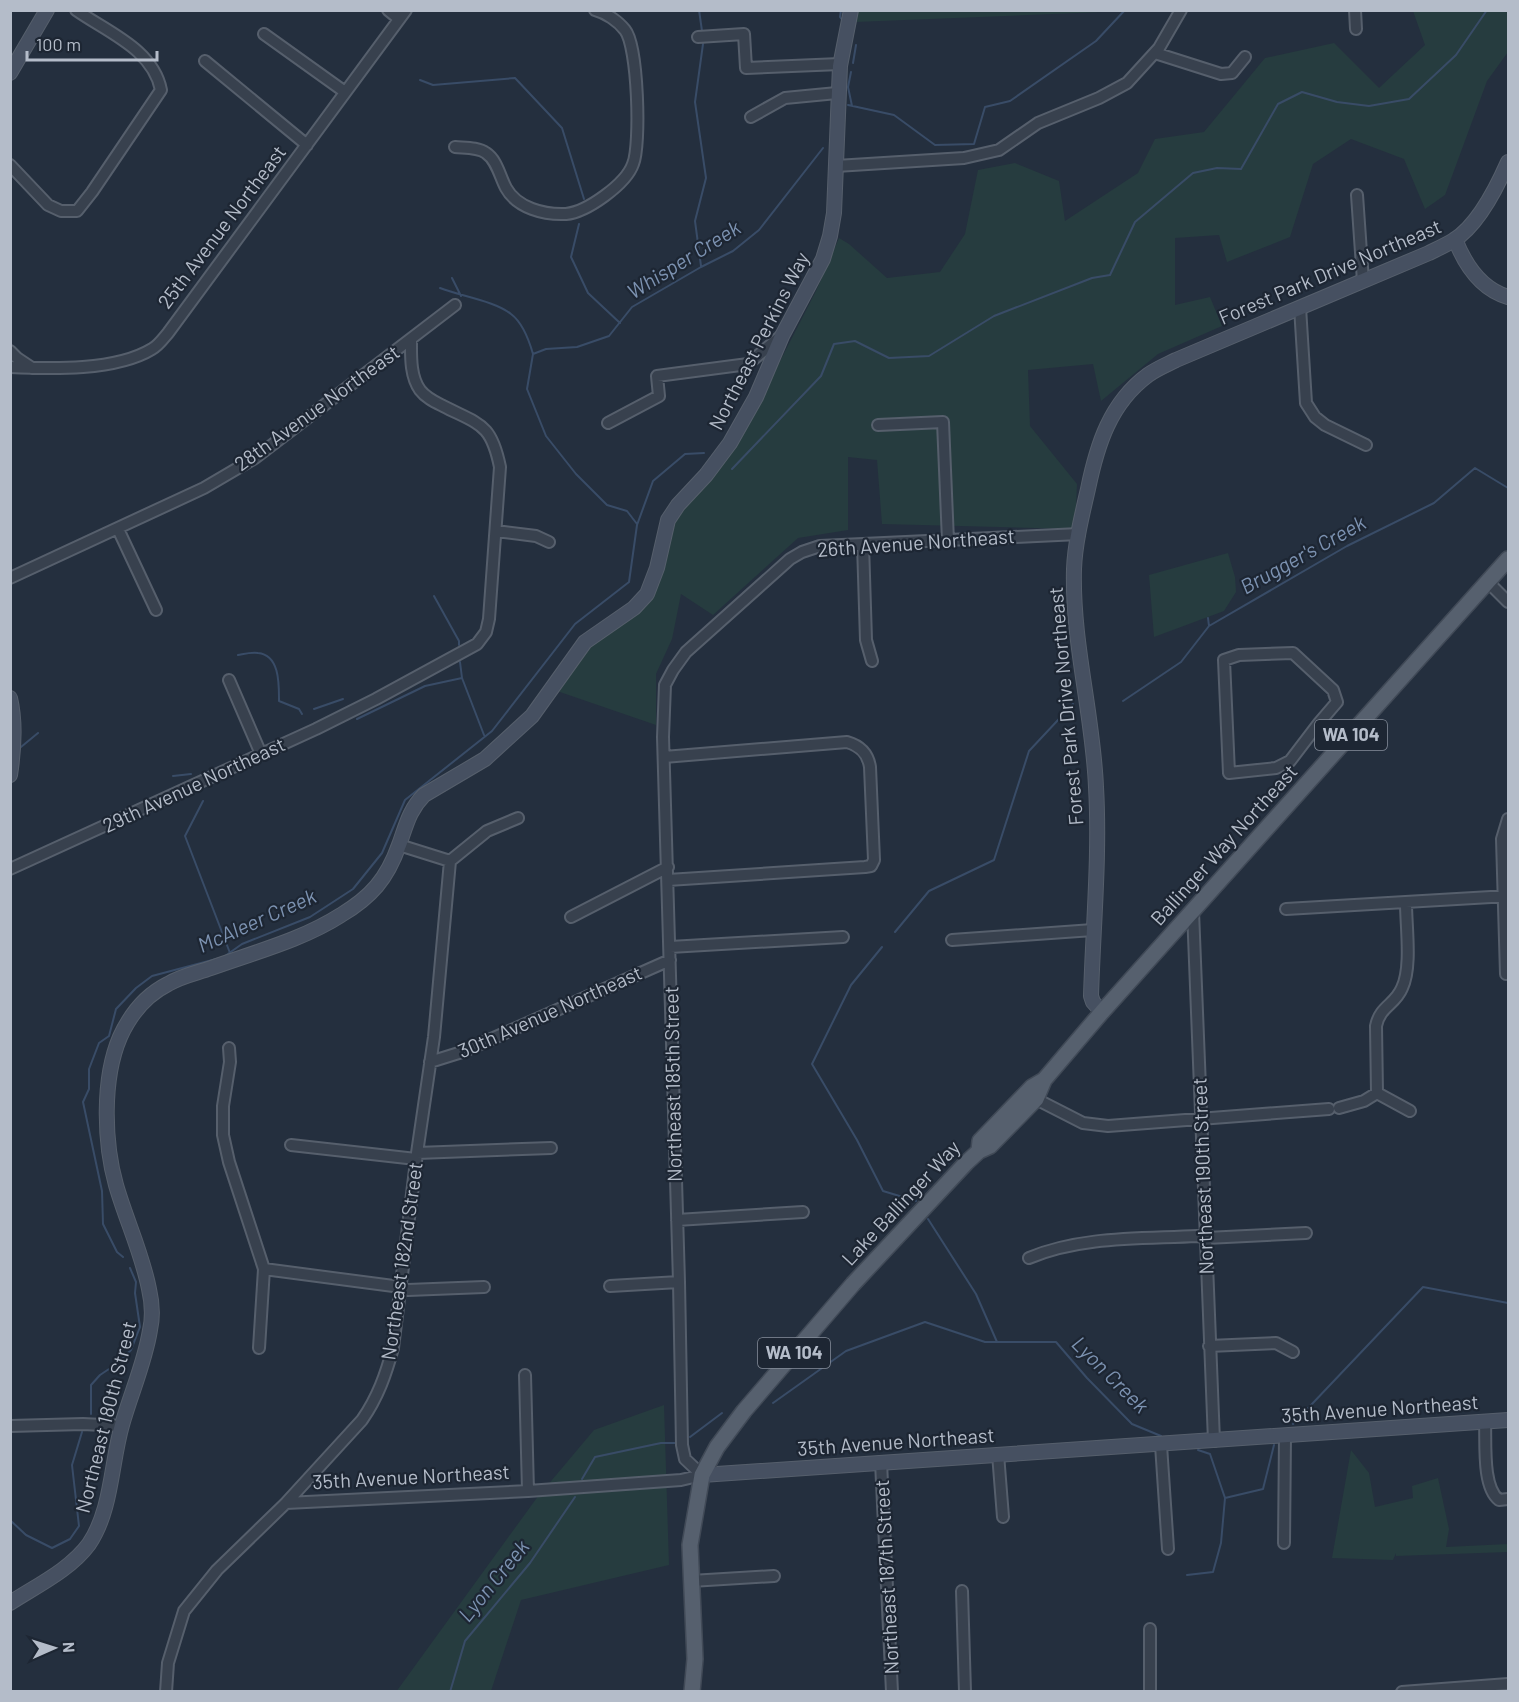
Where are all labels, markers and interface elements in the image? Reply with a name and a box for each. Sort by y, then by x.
scale bar [27,24,158,62]
text: 100 m [36,33,81,55]
street label: 25th Avenue Northeast [152,140,290,313]
street label: Forest Park Drive Northeast [1215,213,1444,329]
water label: Whisper Creek [622,214,745,303]
street label: Northeast Perkins Way [703,248,813,434]
street label: 28th Avenue Northeast [229,339,404,475]
water label: Brugger's Creek [1235,509,1370,598]
street label: 26th Avenue Northeast [816,523,1016,561]
street label: Forest Park Drive Northeast [1043,586,1087,826]
road number: WA 104 [1315,720,1387,750]
street label: 29th Avenue Northeast [99,731,289,837]
street label: Ballinger Way Northeast [1145,759,1302,930]
water label: McAleer Creek [193,882,320,957]
street label: 30th Avenue Northeast [454,960,645,1062]
street label: Northeast 185th Street [658,986,686,1182]
street label: Northeast 190th Street [1187,1077,1217,1275]
street label: Lake Ballinger Way [836,1135,964,1270]
street label: Northeast 182nd Street [375,1160,427,1361]
street label: Northeast 180th Street [70,1318,140,1515]
water label: Lyon Creek [1068,1330,1155,1418]
road number: WA 104 [758,1338,830,1368]
street label: 35th Avenue Northeast [1280,1389,1479,1427]
street label: 35th Avenue Northeast [796,1422,995,1460]
street label: 35th Avenue Northeast [312,1459,510,1493]
street label: Northeast 187th Street [869,1479,903,1675]
water label: Lyon Creek [452,1533,534,1626]
north arrow [24,1618,84,1678]
text: N [60,1641,79,1653]

